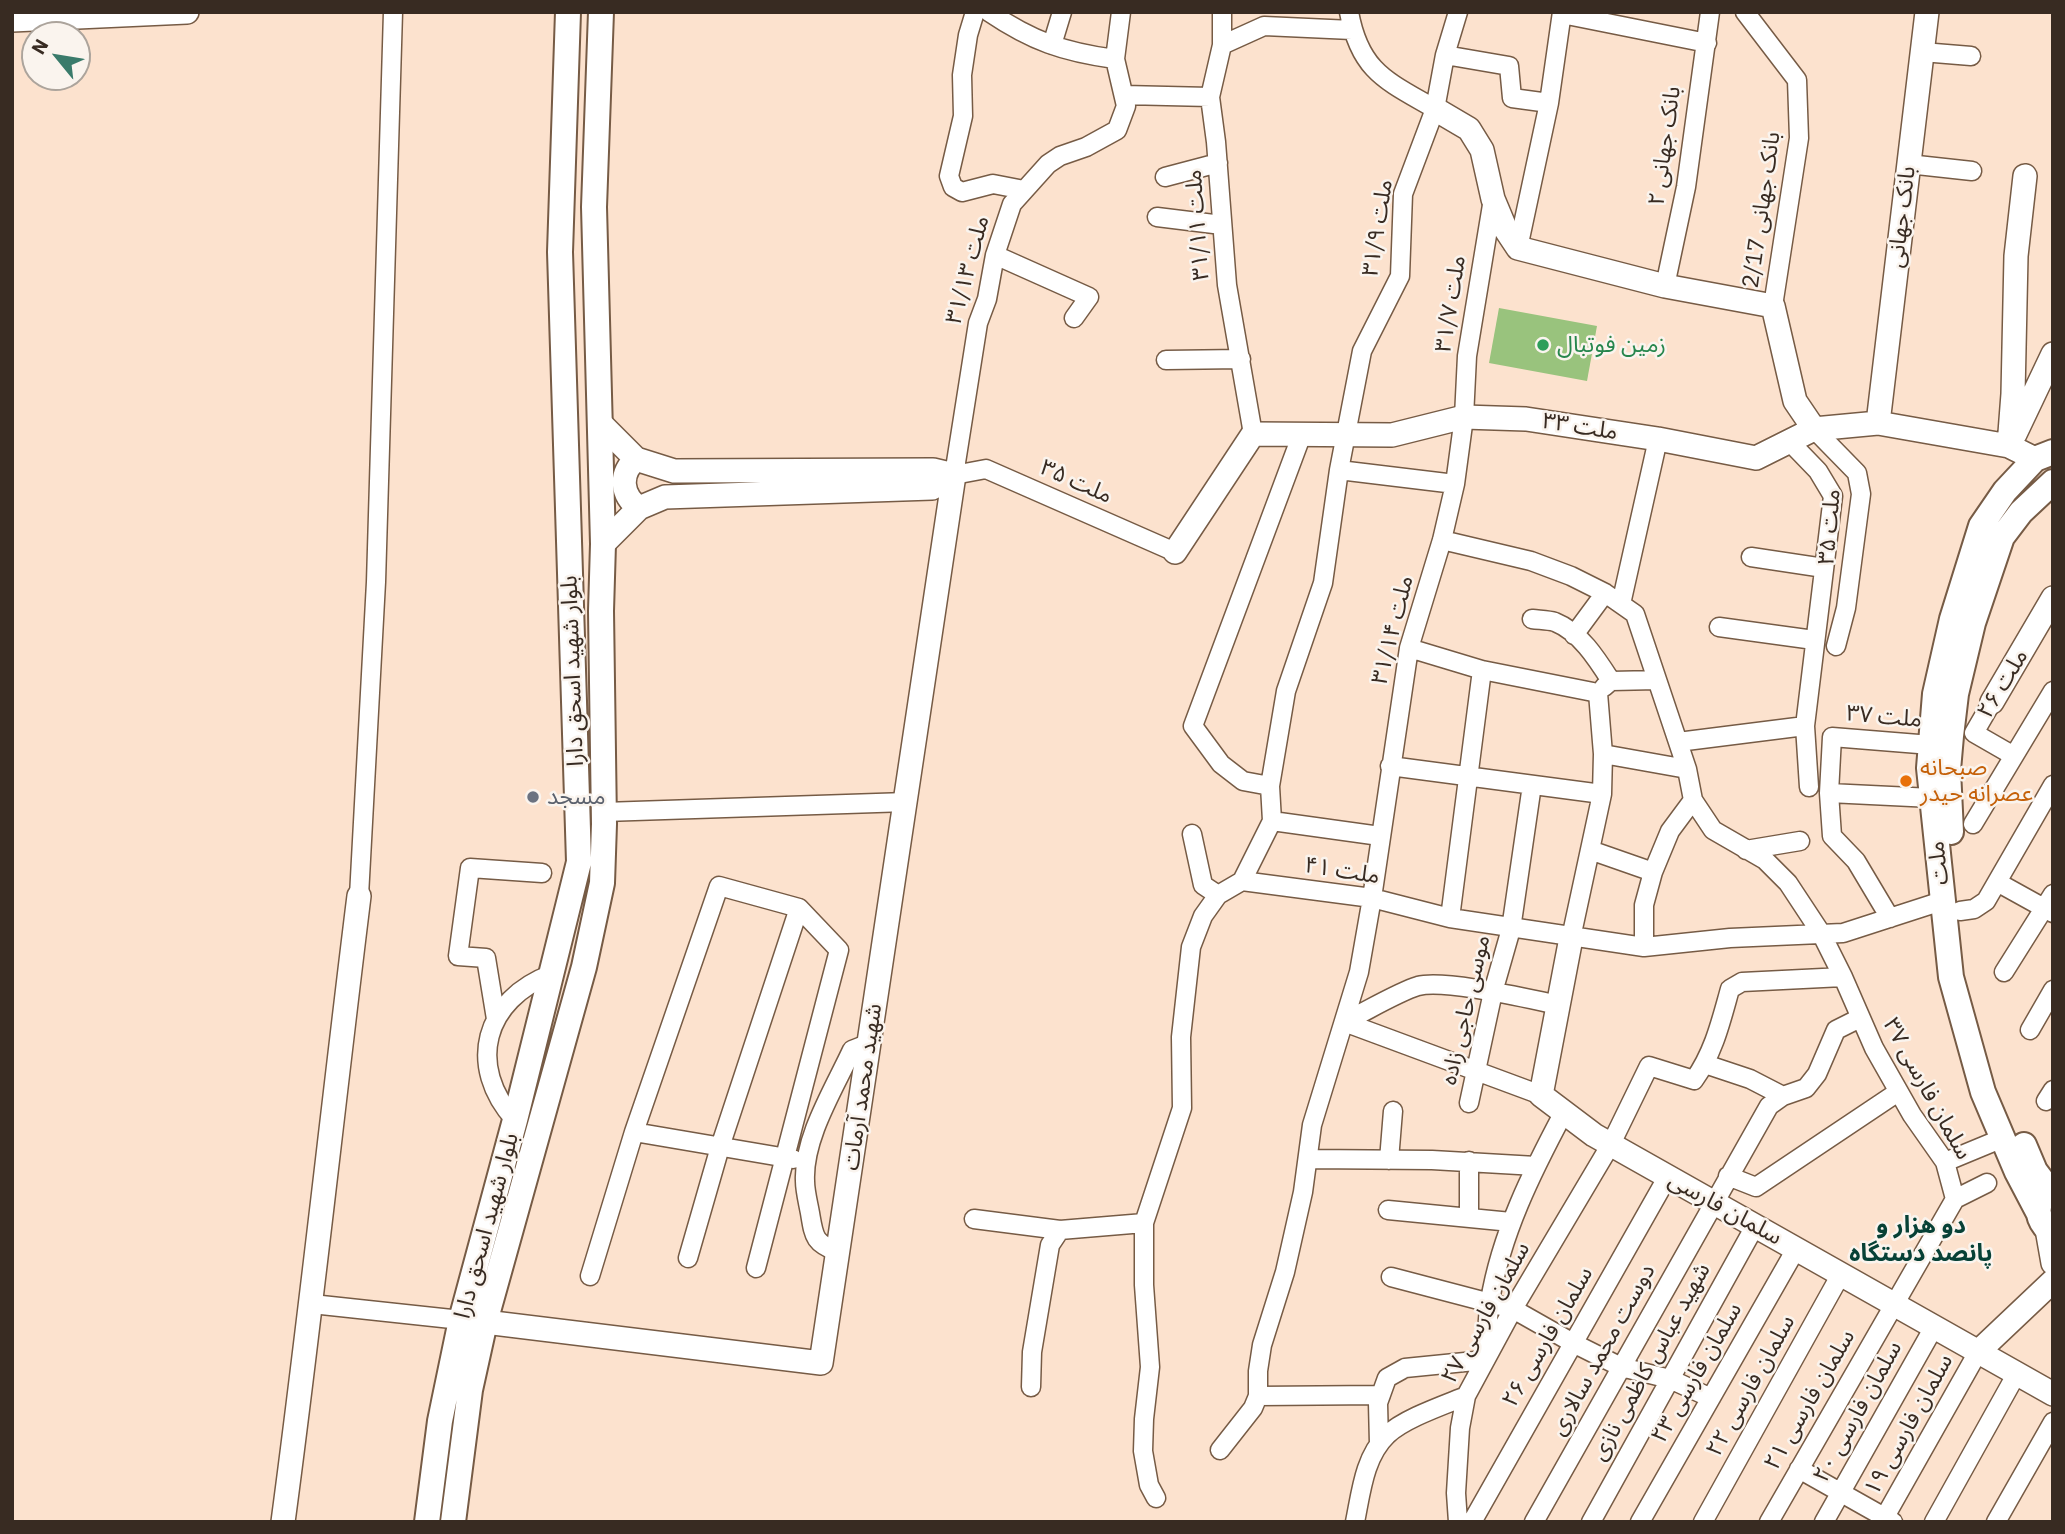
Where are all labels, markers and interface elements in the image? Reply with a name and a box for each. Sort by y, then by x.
north arrow [21,21,91,91]
text: N [26,35,53,58]
street label: بانک جهانی ۲ [1643,84,1687,208]
street label: بانک جهانی 2/17 [1737,130,1787,290]
street label: بانک جهانی [1882,165,1922,269]
street label: ملت ۳۱/۱۱ [1180,169,1216,281]
street label: ملت ۳۱/۹ [1357,178,1399,278]
street label: ملت ۳۱/۱۳ [940,213,996,327]
street label: ملت ۳۱/۷ [1430,254,1472,354]
place label: زمین فوتبال [1557,331,1666,359]
marker: زمین فوتبال [1535,337,1551,353]
street label: ملت ۳۳ [1540,407,1620,447]
street label: ملت ۳۵ [1036,454,1116,510]
street label: ملت ۳۵ [1813,488,1847,566]
street label: ملت ۳۱/۱۴ [1366,573,1420,687]
street label: بلوار شهید اسحق دارا [556,575,590,767]
street label: ملت ۲۶ [1972,644,2034,724]
street label: ملت ۳۷ [1845,700,1923,734]
place label: صبحانه عصرانه حیدر [1920,754,2033,808]
marker: صبحانه عصرانه حیدر [1898,773,1914,789]
place label: مسجد [547,783,606,811]
marker: مسجد [525,789,541,805]
street label: ملت [1923,840,1955,886]
street label: ملت ۴۱ [1302,851,1382,891]
street label: موسی حاجی زاده [1435,932,1497,1088]
street label: شهید محمد آرمات [838,1002,888,1172]
street label: سلمان فارسی ۳۷ [1877,1013,1977,1165]
street label: بلوار شهید اسحق دارا [449,1130,525,1322]
street label: سلمان فارسی [1663,1166,1787,1252]
district label: دو هزار و پانصد دستگاه [1849,1212,1993,1268]
street label: سلمان فارسی ۲۷ [1436,1237,1536,1389]
street label: شهید عباس کاظمی نازی [1585,1258,1717,1466]
street label: دوست محمد سالاری [1544,1260,1662,1440]
street label: سلمان فارسی ۲۶ [1497,1262,1599,1412]
street label: سلمان فارسی ۲۳ [1646,1298,1748,1448]
street label: سلمان فارسی ۲۲ [1701,1310,1801,1462]
street label: سلمان فارسی ۲۱ [1759,1325,1861,1475]
street label: سلمان فارسی ۲۰ [1808,1336,1908,1488]
street label: سلمان فارسی ۱۹ [1859,1349,1959,1501]

